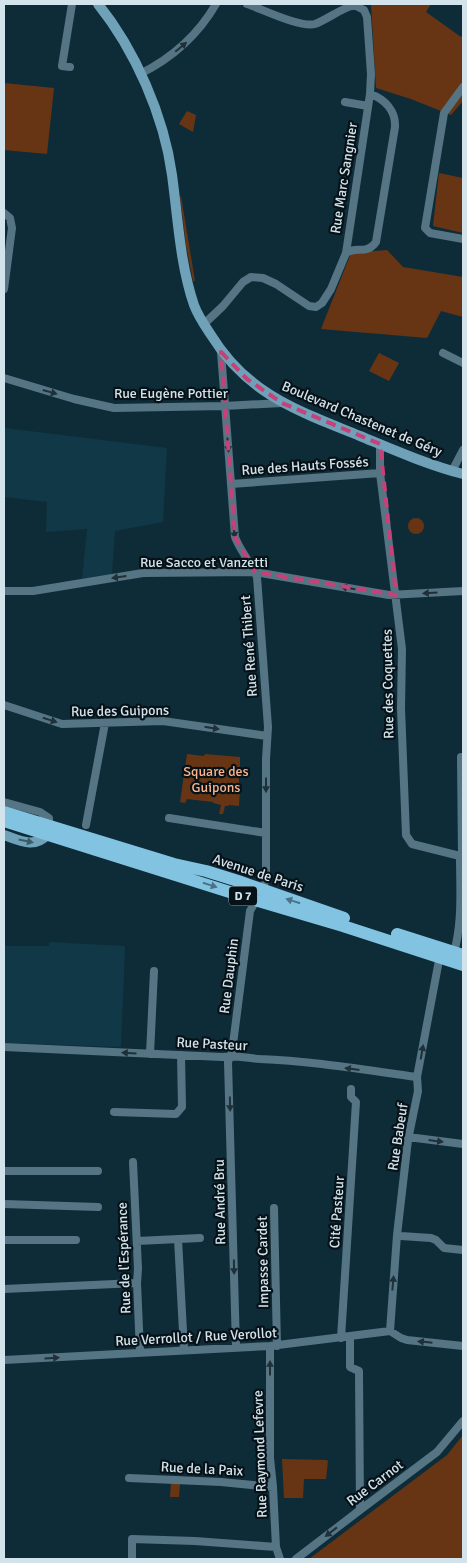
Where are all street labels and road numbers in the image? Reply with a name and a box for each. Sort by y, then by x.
street label: Rue Marc Sangnier [327,120,361,235]
street label: Boulevard Chastenet de Géry [279,377,445,461]
street label: Rue Eugène Pottier [114,385,229,402]
street label: Rue des Hauts Fossés [241,453,369,479]
street label: Rue Sacco et Vanzetti [140,554,268,571]
street label: Rue René Thibert [237,595,261,697]
street label: Rue des Coquettes [379,629,397,739]
street label: Rue des Guipons [71,702,169,720]
street label: Avenue de Paris [210,850,306,896]
road number: D 7 [229,886,257,906]
street label: Rue Dauphin [216,937,242,1015]
street label: Rue Pasteur [176,1034,249,1054]
street label: Rue Babeuf [384,1101,412,1172]
street label: Rue André Bru [211,1159,229,1245]
street label: Cité Pasteur [326,1174,348,1249]
street label: Rue de l'Espérance [114,1202,134,1314]
street label: Impasse Cardet [254,1216,272,1308]
street label: Rue Verrollot / Rue Verollot [115,1324,277,1350]
street label: Rue Raymond Lefevre [249,1390,271,1518]
street label: Rue Carnot [343,1456,407,1510]
street label: Rue de la Paix [160,1458,244,1480]

